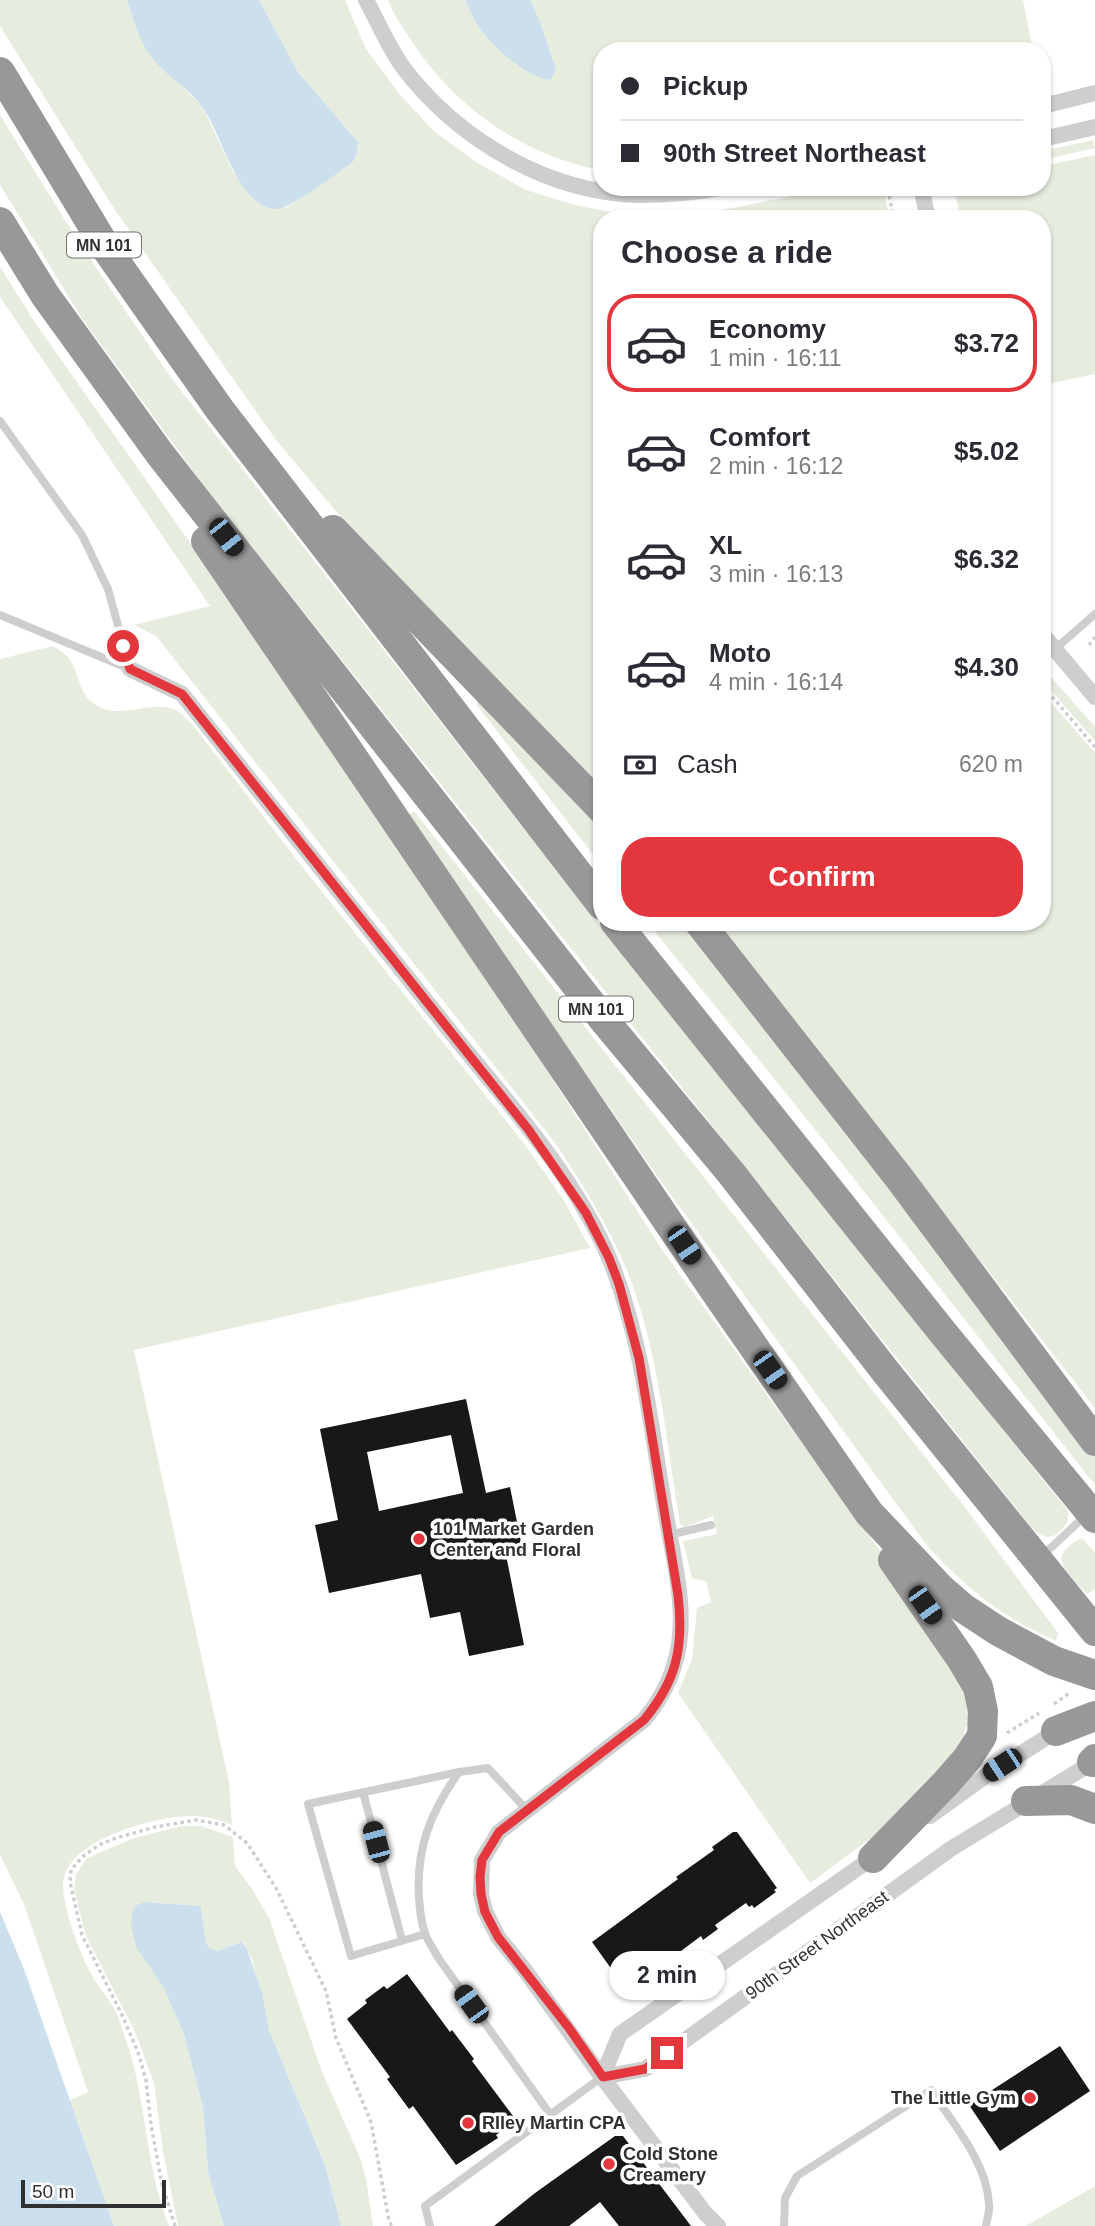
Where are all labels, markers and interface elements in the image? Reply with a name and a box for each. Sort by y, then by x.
text: Pickup [663,71,748,101]
text: 90th Street Northeast [663,138,926,168]
road number: MN 101 [67,232,141,258]
text: Choose a ride [621,234,833,270]
icon: car [625,312,688,375]
text: Economy [709,314,826,344]
text: $3.72 [954,328,1019,358]
text: 1 min · 16:11 [709,345,842,371]
icon: car [625,420,688,483]
text: Comfort [709,422,810,452]
text: $5.02 [954,436,1019,466]
text: 2 min · 16:12 [709,453,843,479]
car [205,514,248,560]
icon: car [625,528,688,591]
text: XL [709,530,742,560]
text: $6.32 [954,544,1019,574]
text: 3 min · 16:13 [709,561,843,587]
route start [107,630,139,662]
icon: car [625,636,688,699]
text: Moto [709,638,771,668]
text: $4.30 [954,652,1019,682]
text: 4 min · 16:14 [709,669,843,695]
icon: cash [621,746,659,784]
text: Cash [677,749,738,779]
text: 620 m [959,751,1023,777]
button: Confirm [621,837,1023,917]
road number: MN 101 [559,996,633,1021]
car [664,1222,705,1268]
car [750,1347,791,1393]
place label: 101 Market Garden Center and Floral [433,1519,594,1560]
marker: 101 Market Garden Center and Floral [411,1531,427,1547]
car [905,1582,946,1628]
car [979,1745,1026,1785]
car [361,1819,392,1865]
street label: 90th Street Northeast [742,1887,892,2003]
callout: 2 min [609,1952,725,2000]
text: 2 min [637,1962,697,1988]
car [451,1981,492,2027]
route end [651,2037,683,2069]
place label: The Little Gym [891,2088,1016,2108]
marker: The Little Gym [1022,2090,1038,2106]
place label: RIley Martin CPA [482,2113,626,2133]
marker: RIley Martin CPA [460,2115,476,2131]
place label: Cold Stone Creamery [623,2144,718,2185]
marker: Cold Stone Creamery [601,2156,617,2172]
scale bar [21,2177,166,2209]
text: 50 m [32,2181,74,2202]

